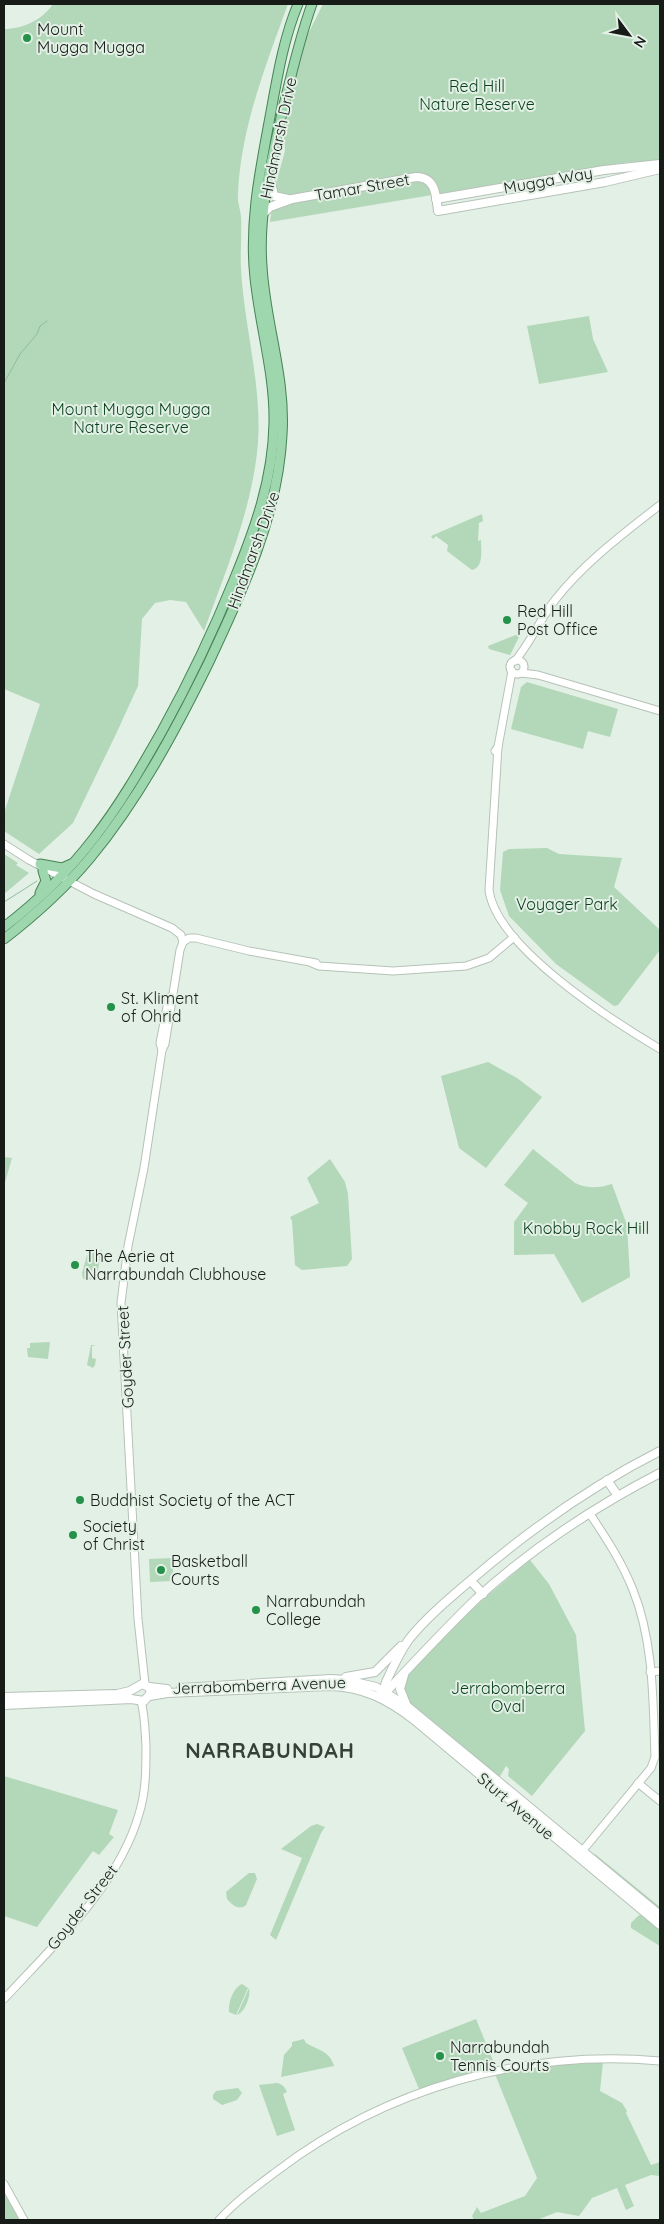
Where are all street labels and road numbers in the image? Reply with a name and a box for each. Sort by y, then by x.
street label: Hindmarsh Drive [255,75,301,201]
street label: Mugga Way [502,162,594,198]
street label: Tamar Street [313,169,411,205]
street label: Hindmarsh Drive [222,488,284,612]
street label: Goyder Street [112,1305,138,1409]
street label: Jerrabomberra Avenue [172,1672,346,1698]
street label: Sturt Avenue [473,1768,559,1844]
street label: Goyder Street [42,1860,122,1954]

